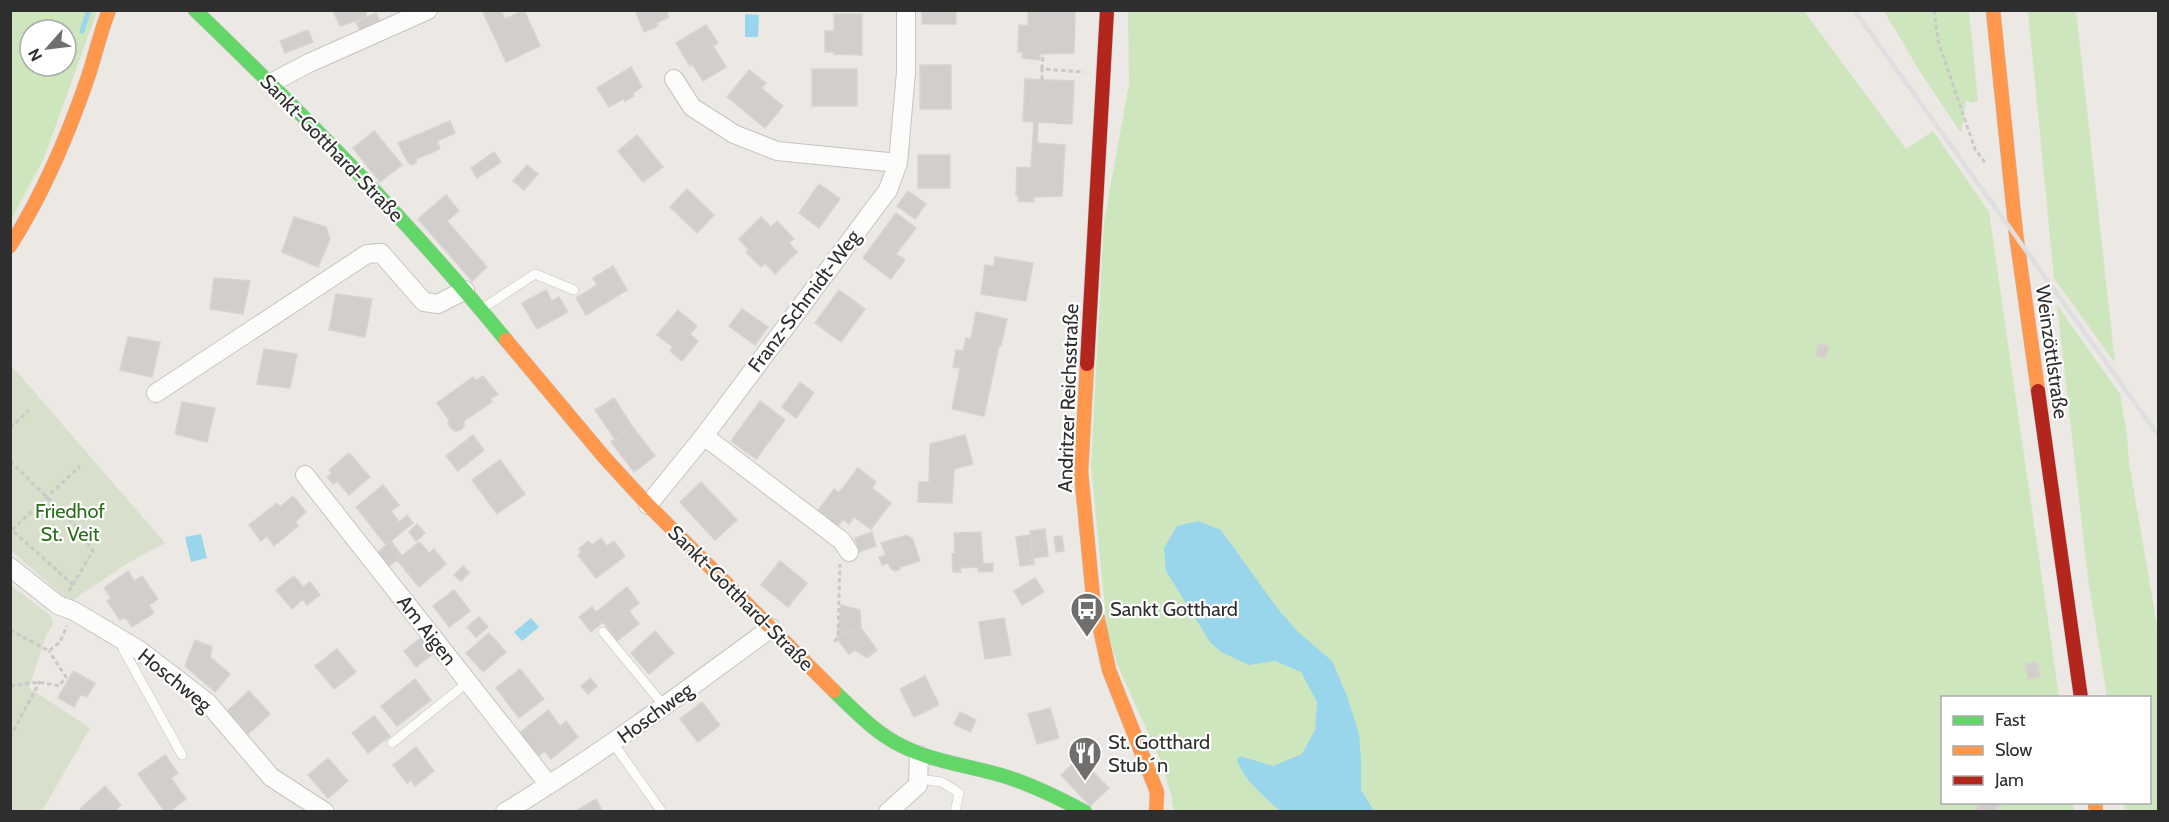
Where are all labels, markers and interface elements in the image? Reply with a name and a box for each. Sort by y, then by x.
north arrow [18,18,78,78]
text: N [24,45,46,64]
street label: Sankt-Gotthard-Straße [255,69,409,227]
street label: Franz-Schmidt-Weg [743,224,866,377]
street label: Weinzöttlstraße [2031,284,2073,420]
street label: Andritzer Reichsstraße [1053,303,1083,493]
park label: Friedhof St. Veit [35,499,105,546]
street label: Sankt-Gotthard-Straße [663,520,819,676]
street label: Am Aigen [392,590,462,670]
bus stop icon: Sankt Gotthard [1069,591,1105,638]
place label: Sankt Gotthard [1110,597,1238,621]
street label: Hoschweg [133,643,217,718]
street label: Hoschweg [613,677,698,748]
legend [1941,696,2151,804]
text: Fast [1995,709,2026,731]
place label: St. Gotthard Stub´n [1108,730,1210,777]
restaurant icon: St. Gotthard Stub´n [1067,735,1103,782]
text: Slow [1995,739,2032,761]
text: Jam [1994,769,2024,791]

